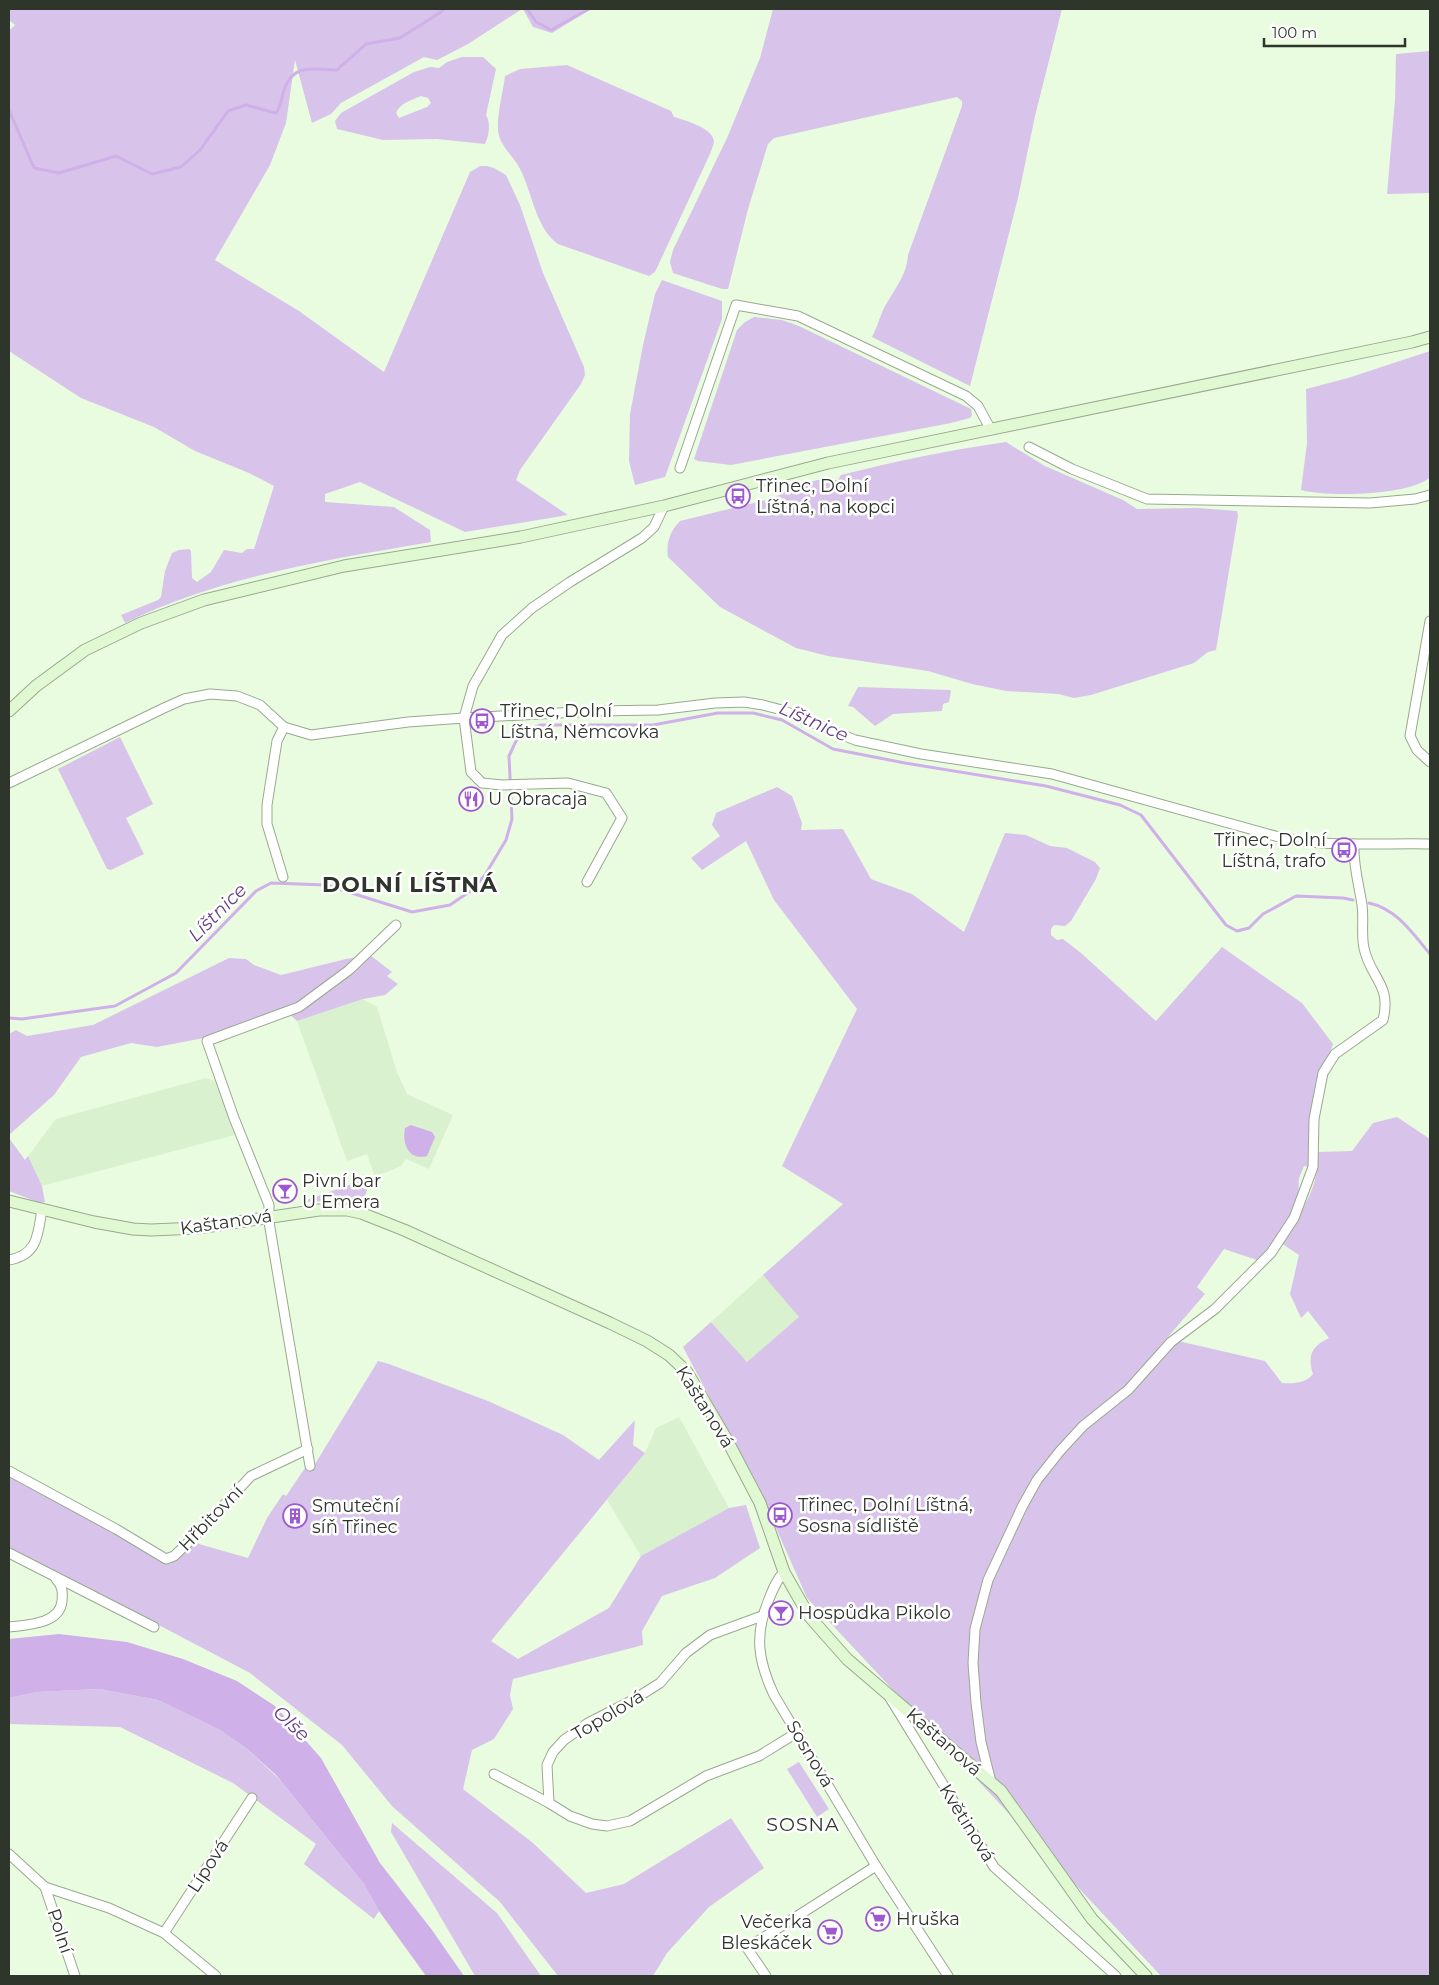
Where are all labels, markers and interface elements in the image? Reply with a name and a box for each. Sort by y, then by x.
scale bar [1264,15,1405,47]
text: 100 m [1272,23,1317,42]
place label: Třinec, Dolní Líštná, na kopci [756,475,895,518]
bus stop icon: Třinec, Dolní Líštná, na kopci [725,483,751,509]
water label: Líštnice [776,696,852,747]
place label: Třinec, Dolní Líštná, Němcovka [500,700,659,743]
bus stop icon: Třinec, Dolní Líštná, Němcovka [469,708,495,734]
restaurant icon: U Obracaja [458,786,484,812]
place label: U Obracaja [488,788,588,810]
place label: Třinec, Dolní Líštná, trafo [1214,829,1327,872]
bus stop icon: Třinec, Dolní Líštná, trafo [1331,837,1357,863]
district label: DOLNÍ LÍŠTNÁ [322,871,498,898]
water label: Líštnice [183,878,251,946]
place label: Pivní bar U Emera [302,1170,381,1213]
bar icon: Pivní bar U Emera [272,1178,298,1204]
street label: Kaštanová [179,1205,273,1239]
street label: Kaštanová [671,1362,739,1452]
street label: Hřbitovní [174,1480,249,1556]
place label: Třinec, Dolní Líštná, Sosna sídliště [798,1494,973,1537]
place label: Smuteční síň Třinec [312,1495,400,1538]
bus stop icon: Třinec, Dolní Líštná, Sosna sídliště [767,1502,793,1528]
building icon: Smuteční síň Třinec [282,1503,308,1529]
bar icon: Hospůdka Pikolo [768,1600,794,1626]
place label: Hospůdka Pikolo [798,1602,951,1624]
street label: Topolová [568,1685,648,1745]
water label: Olše [269,1701,315,1746]
street label: Kaštanová [902,1703,986,1781]
street label: Sosnová [781,1716,839,1792]
street label: Květinová [934,1780,1000,1866]
district label: SOSNA [766,1813,840,1836]
street label: Lípová [183,1835,233,1897]
street label: Polní [42,1906,78,1957]
supermarket icon: Hruška [865,1906,891,1932]
place label: Hruška [896,1908,960,1930]
place label: Večerka Bleskáček [721,1911,812,1954]
supermarket icon: Večerka Bleskáček [817,1919,843,1945]

